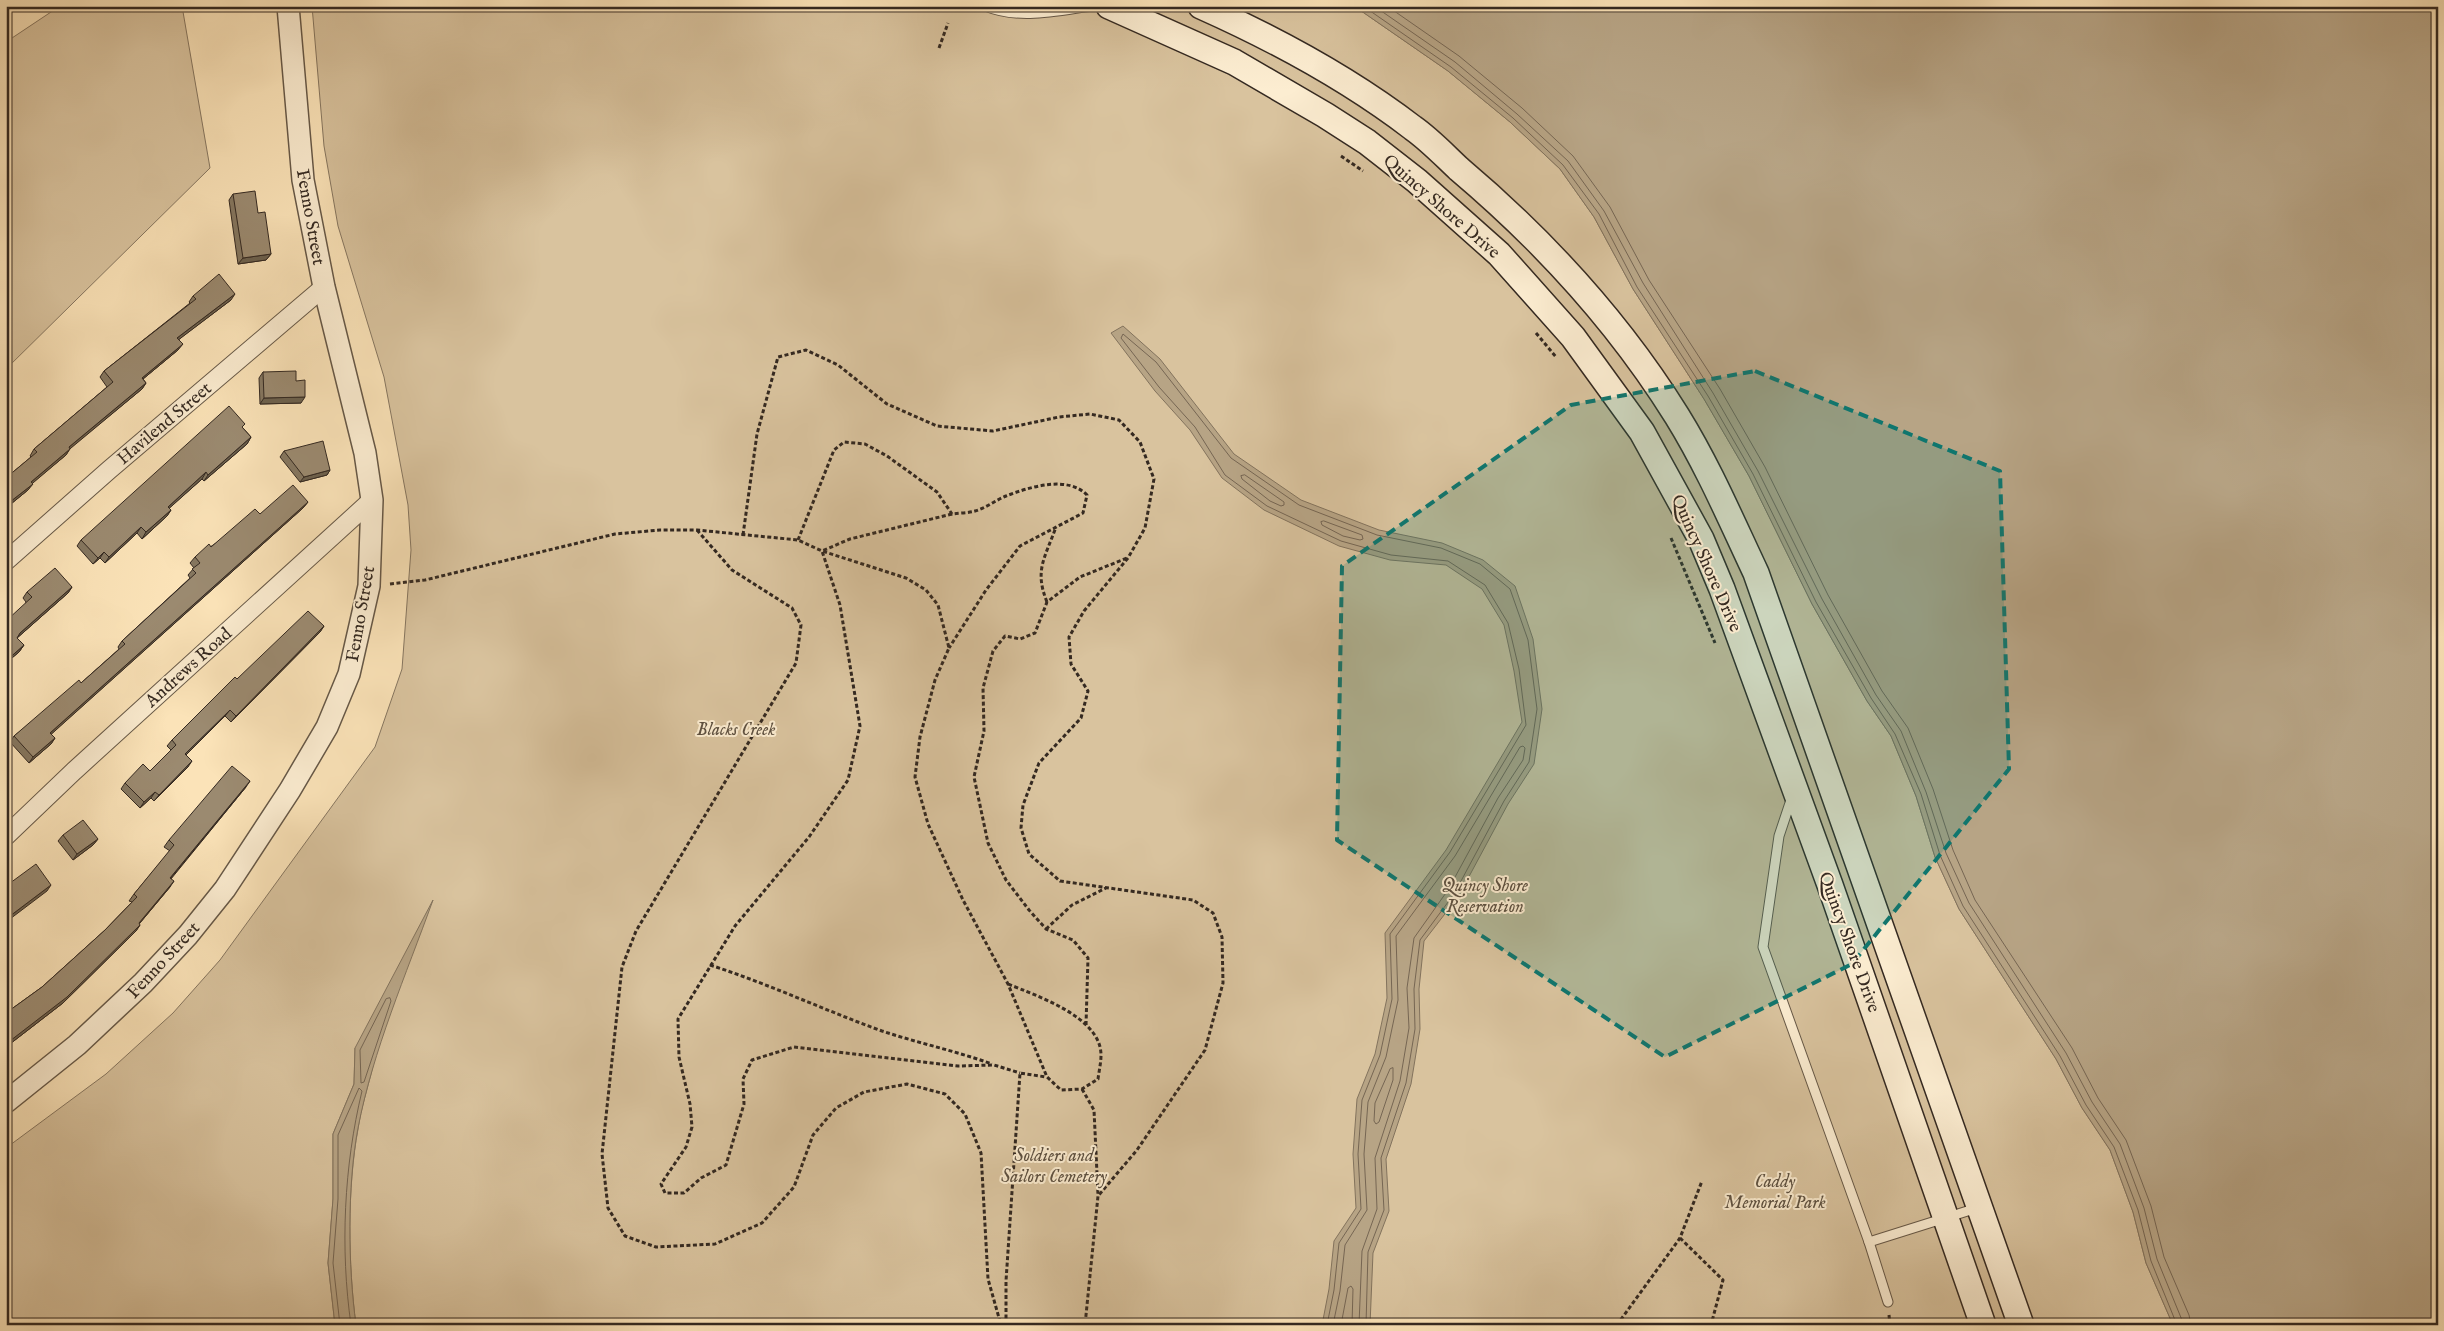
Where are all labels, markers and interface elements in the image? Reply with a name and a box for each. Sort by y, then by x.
street label: Quincy Shore Drive [1378,150,1504,264]
street label: Fenno Street [290,167,329,267]
street label: Havilend Street [113,378,217,470]
street label: Quincy Shore Drive [1665,491,1746,636]
street label: Fenno Street [342,564,381,664]
street label: Andrews Road [140,623,237,714]
park label: Blacks Creek [697,719,775,742]
street label: Quincy Shore Drive [1812,869,1885,1016]
park label: Quincy Shore Reservation [1442,875,1528,919]
street label: Fenno Street [123,918,206,1004]
park label: Soldiers and Sailors Cemetery [1001,1145,1107,1189]
park label: Caddy Memorial Park [1724,1171,1826,1215]

